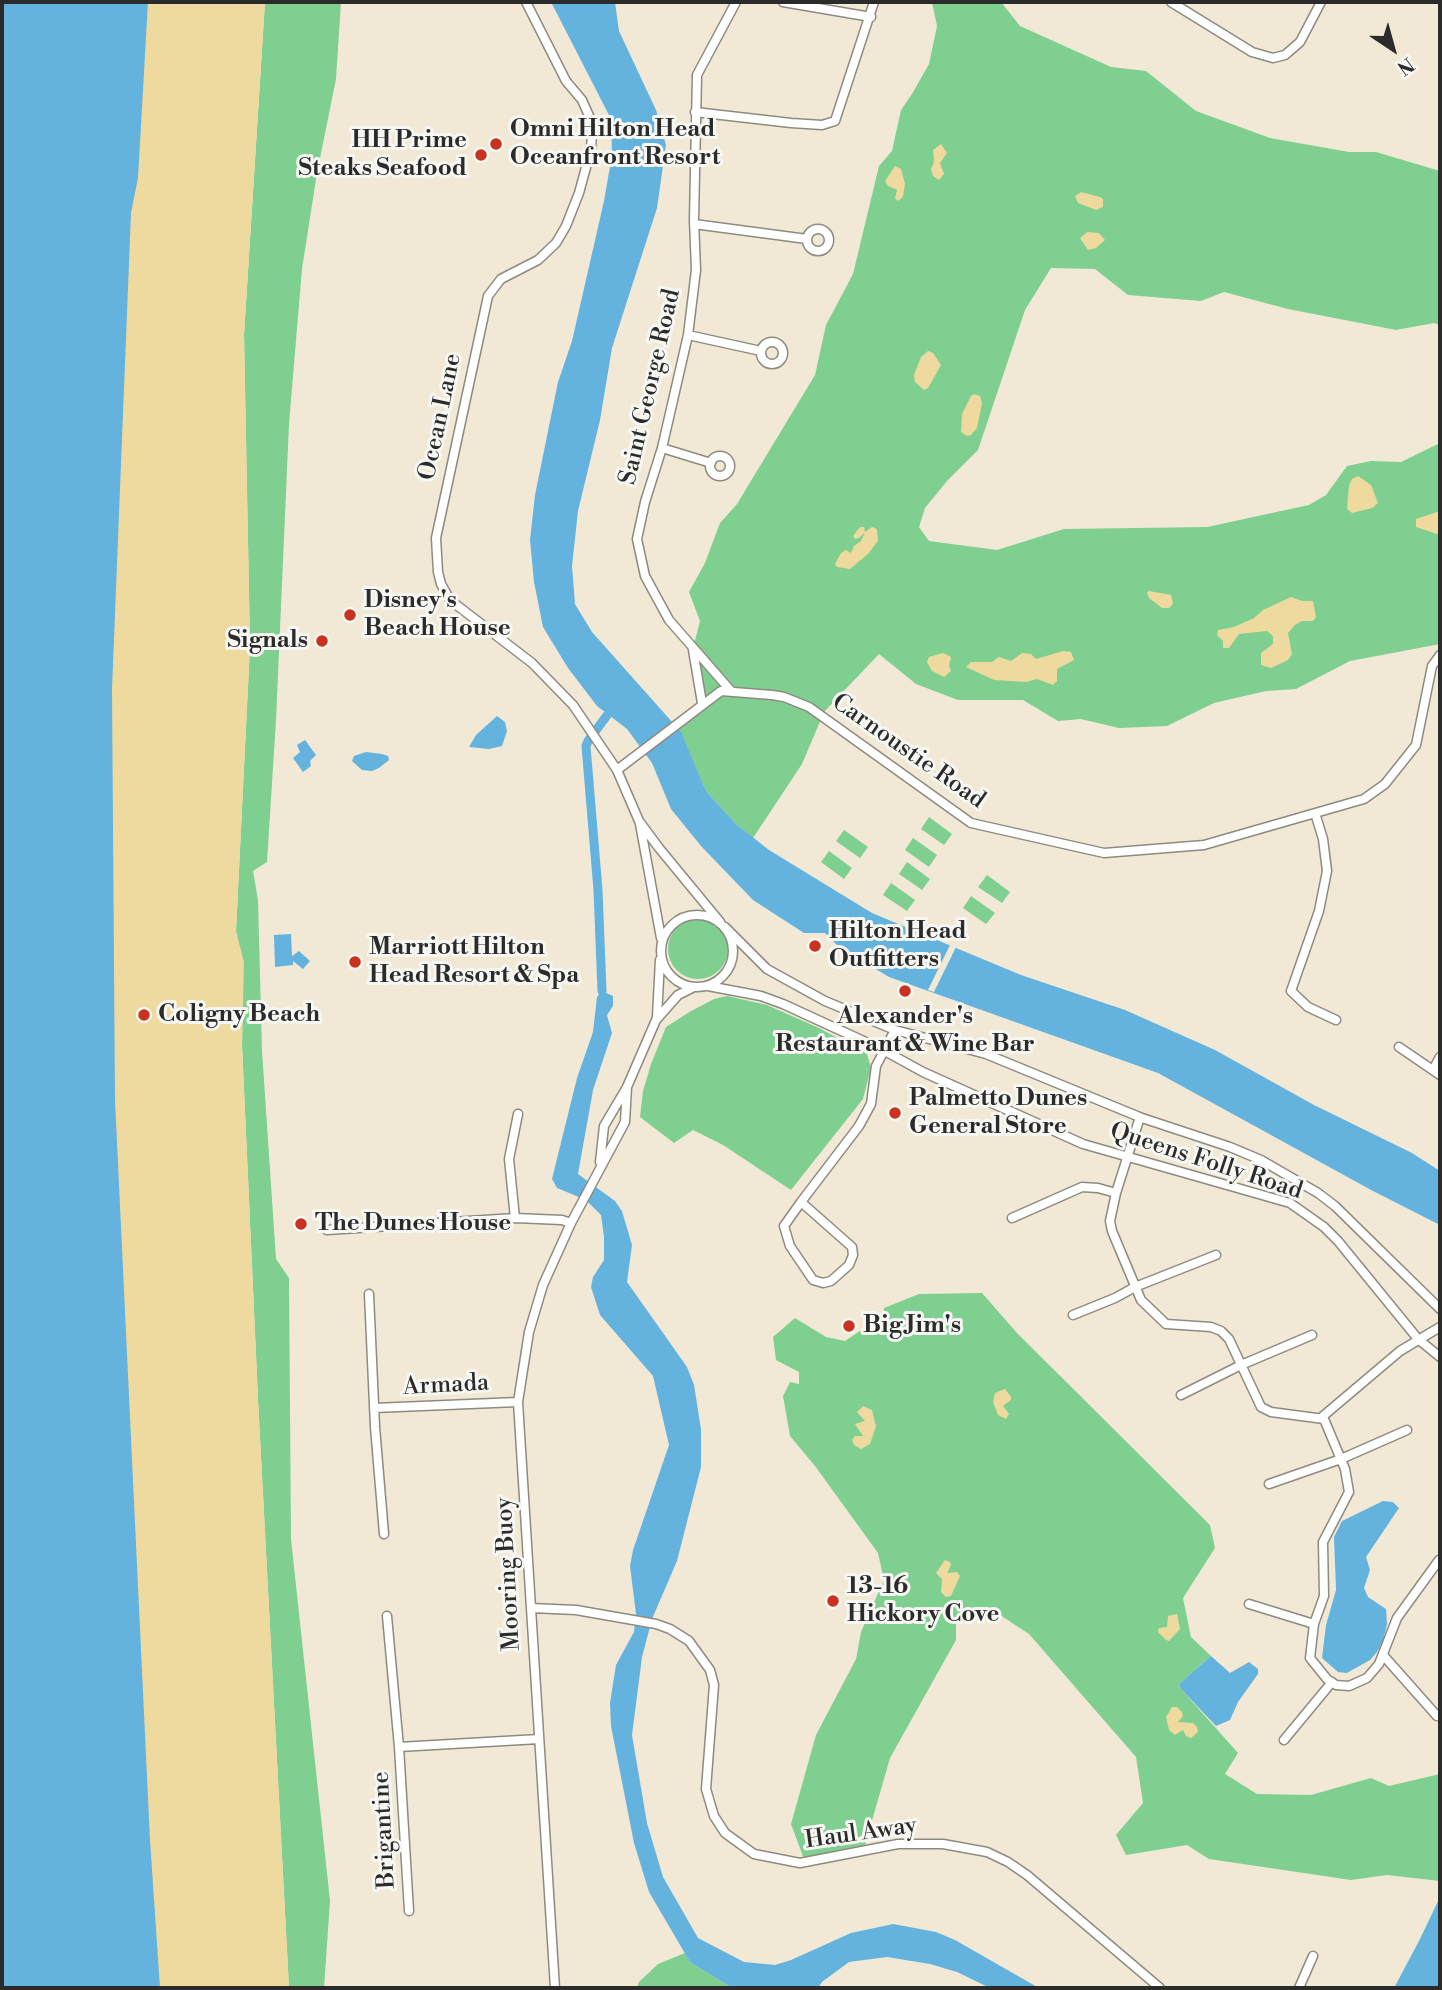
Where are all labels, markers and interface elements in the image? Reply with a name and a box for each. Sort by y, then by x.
north arrow [1358,14,1428,84]
text: N [1392,52,1418,80]
place label: Omni Hilton Head Oceanfront Resort [510,116,720,172]
place label: HH Prime Steaks Seafood [298,127,467,183]
marker: Omni Hilton Head Oceanfront Resort [488,136,504,152]
marker: HH Prime Steaks Seafood [473,147,489,163]
street label: Saint George Road [614,286,688,488]
street label: Ocean Lane [414,351,468,483]
place label: Disney's Beach House [364,587,511,643]
marker: Disney's Beach House [342,607,358,623]
place label: Signals [227,627,308,655]
marker: Signals [314,633,330,649]
street label: Carnoustie Road [826,688,990,816]
place label: Hilton Head Outfitters [829,918,967,974]
place label: Marriott Hilton Head Resort & Spa [369,934,579,990]
marker: Hilton Head Outfitters [807,938,823,954]
marker: Marriott Hilton Head Resort & Spa [347,954,363,970]
marker: Alexander's Restaurant & Wine Bar [897,983,913,999]
place label: Coligny Beach [158,1001,320,1029]
place label: Alexander's Restaurant & Wine Bar [775,1003,1035,1059]
marker: Coligny Beach [136,1007,152,1023]
place label: Palmetto Dunes General Store [909,1085,1087,1141]
marker: Palmetto Dunes General Store [887,1105,903,1121]
street label: Queens Folly Road [1106,1117,1306,1207]
place label: The Dunes House [315,1210,511,1238]
marker: The Dunes House [293,1216,309,1232]
place label: Big Jim's [863,1312,961,1340]
marker: Big Jim's [841,1318,857,1334]
street label: Armada [402,1369,490,1403]
street label: Mooring Buoy [491,1496,527,1652]
place label: 13-16 Hickory Cove [847,1573,999,1629]
marker: 13-16 Hickory Cove [825,1593,841,1609]
street label: Brigantine [368,1771,402,1889]
street label: Haul Away [803,1812,919,1856]

